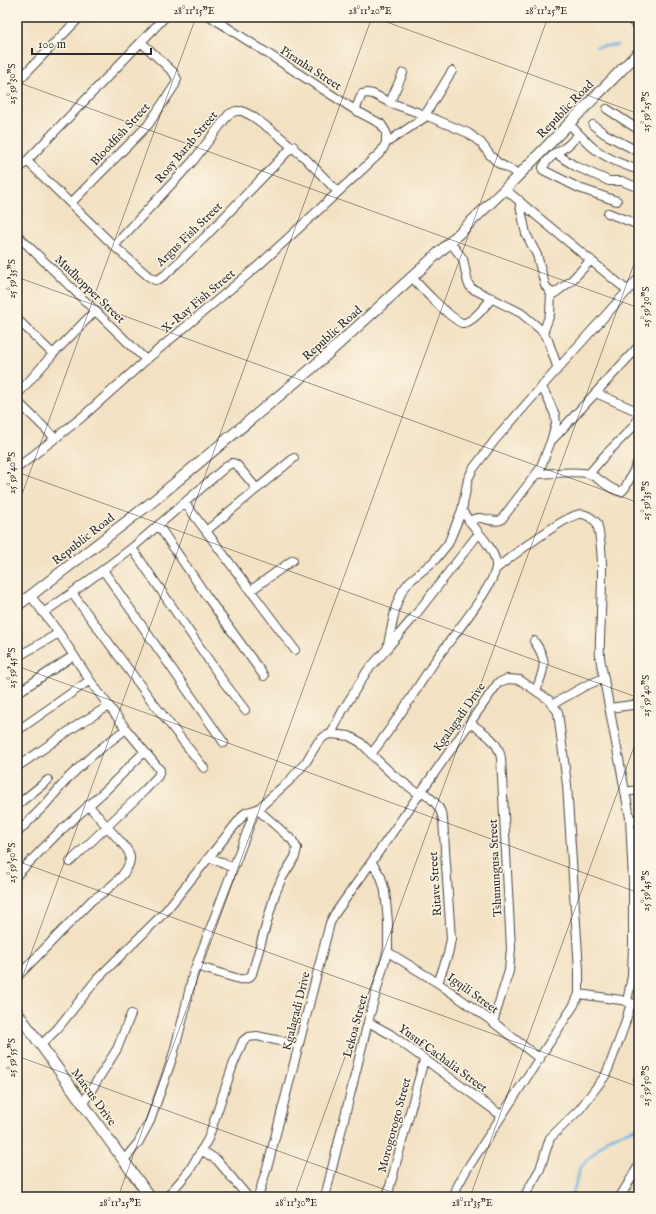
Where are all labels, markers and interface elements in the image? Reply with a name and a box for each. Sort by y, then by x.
text: 28°11'15"E [173,5,215,18]
text: 28°11'20"E [348,5,392,18]
text: 28°11'25"E [525,5,567,18]
scale bar [32,30,151,56]
text: 100 m [38,37,66,52]
street label: Piranha Street [277,43,344,94]
text: 25°59'30"S [6,64,19,104]
street label: Republic Road [534,77,598,142]
text: 25°59'25"S [640,92,653,132]
street label: Bloodfish Street [87,100,153,169]
street label: Rosy Barab Street [152,108,221,187]
street label: Argus Fish Street [153,199,225,270]
street label: Mudhopper Street [51,252,128,327]
text: 25°59'35"S [6,259,19,299]
street label: X-Ray Fish Street [158,266,238,337]
text: 25°59'30"S [640,287,653,327]
street label: Republic Road [299,302,366,365]
text: 25°59'40"S [6,452,19,494]
text: 25°59'35"S [640,481,653,521]
street label: Republic Road [49,510,119,569]
text: 25°59'45"S [6,648,19,688]
text: 25°59'40"S [640,675,653,717]
street label: Kgalagadi Drive [430,680,489,755]
street label: Tshunungusa Street [485,819,506,917]
text: 25°59'50"S [6,843,19,883]
street label: Ritave Street [426,851,445,917]
text: 25°59'45"S [640,871,653,911]
street label: Kgalagadi Drive [279,970,314,1052]
street label: Igqili Street [444,970,501,1018]
street label: Lekoa Street [340,993,371,1059]
street label: Yusuf Cachalia Street [395,1021,490,1096]
text: 25°59'55"S [6,1038,19,1078]
street label: Marcus Drive [68,1066,120,1129]
text: 25°59'50"S [640,1066,653,1106]
street label: Morogorogo Street [375,1076,414,1174]
text: 28°11'25"E [99,1197,141,1210]
text: 28°11'30"E [275,1197,317,1210]
text: 28°11'35"E [451,1197,493,1210]

